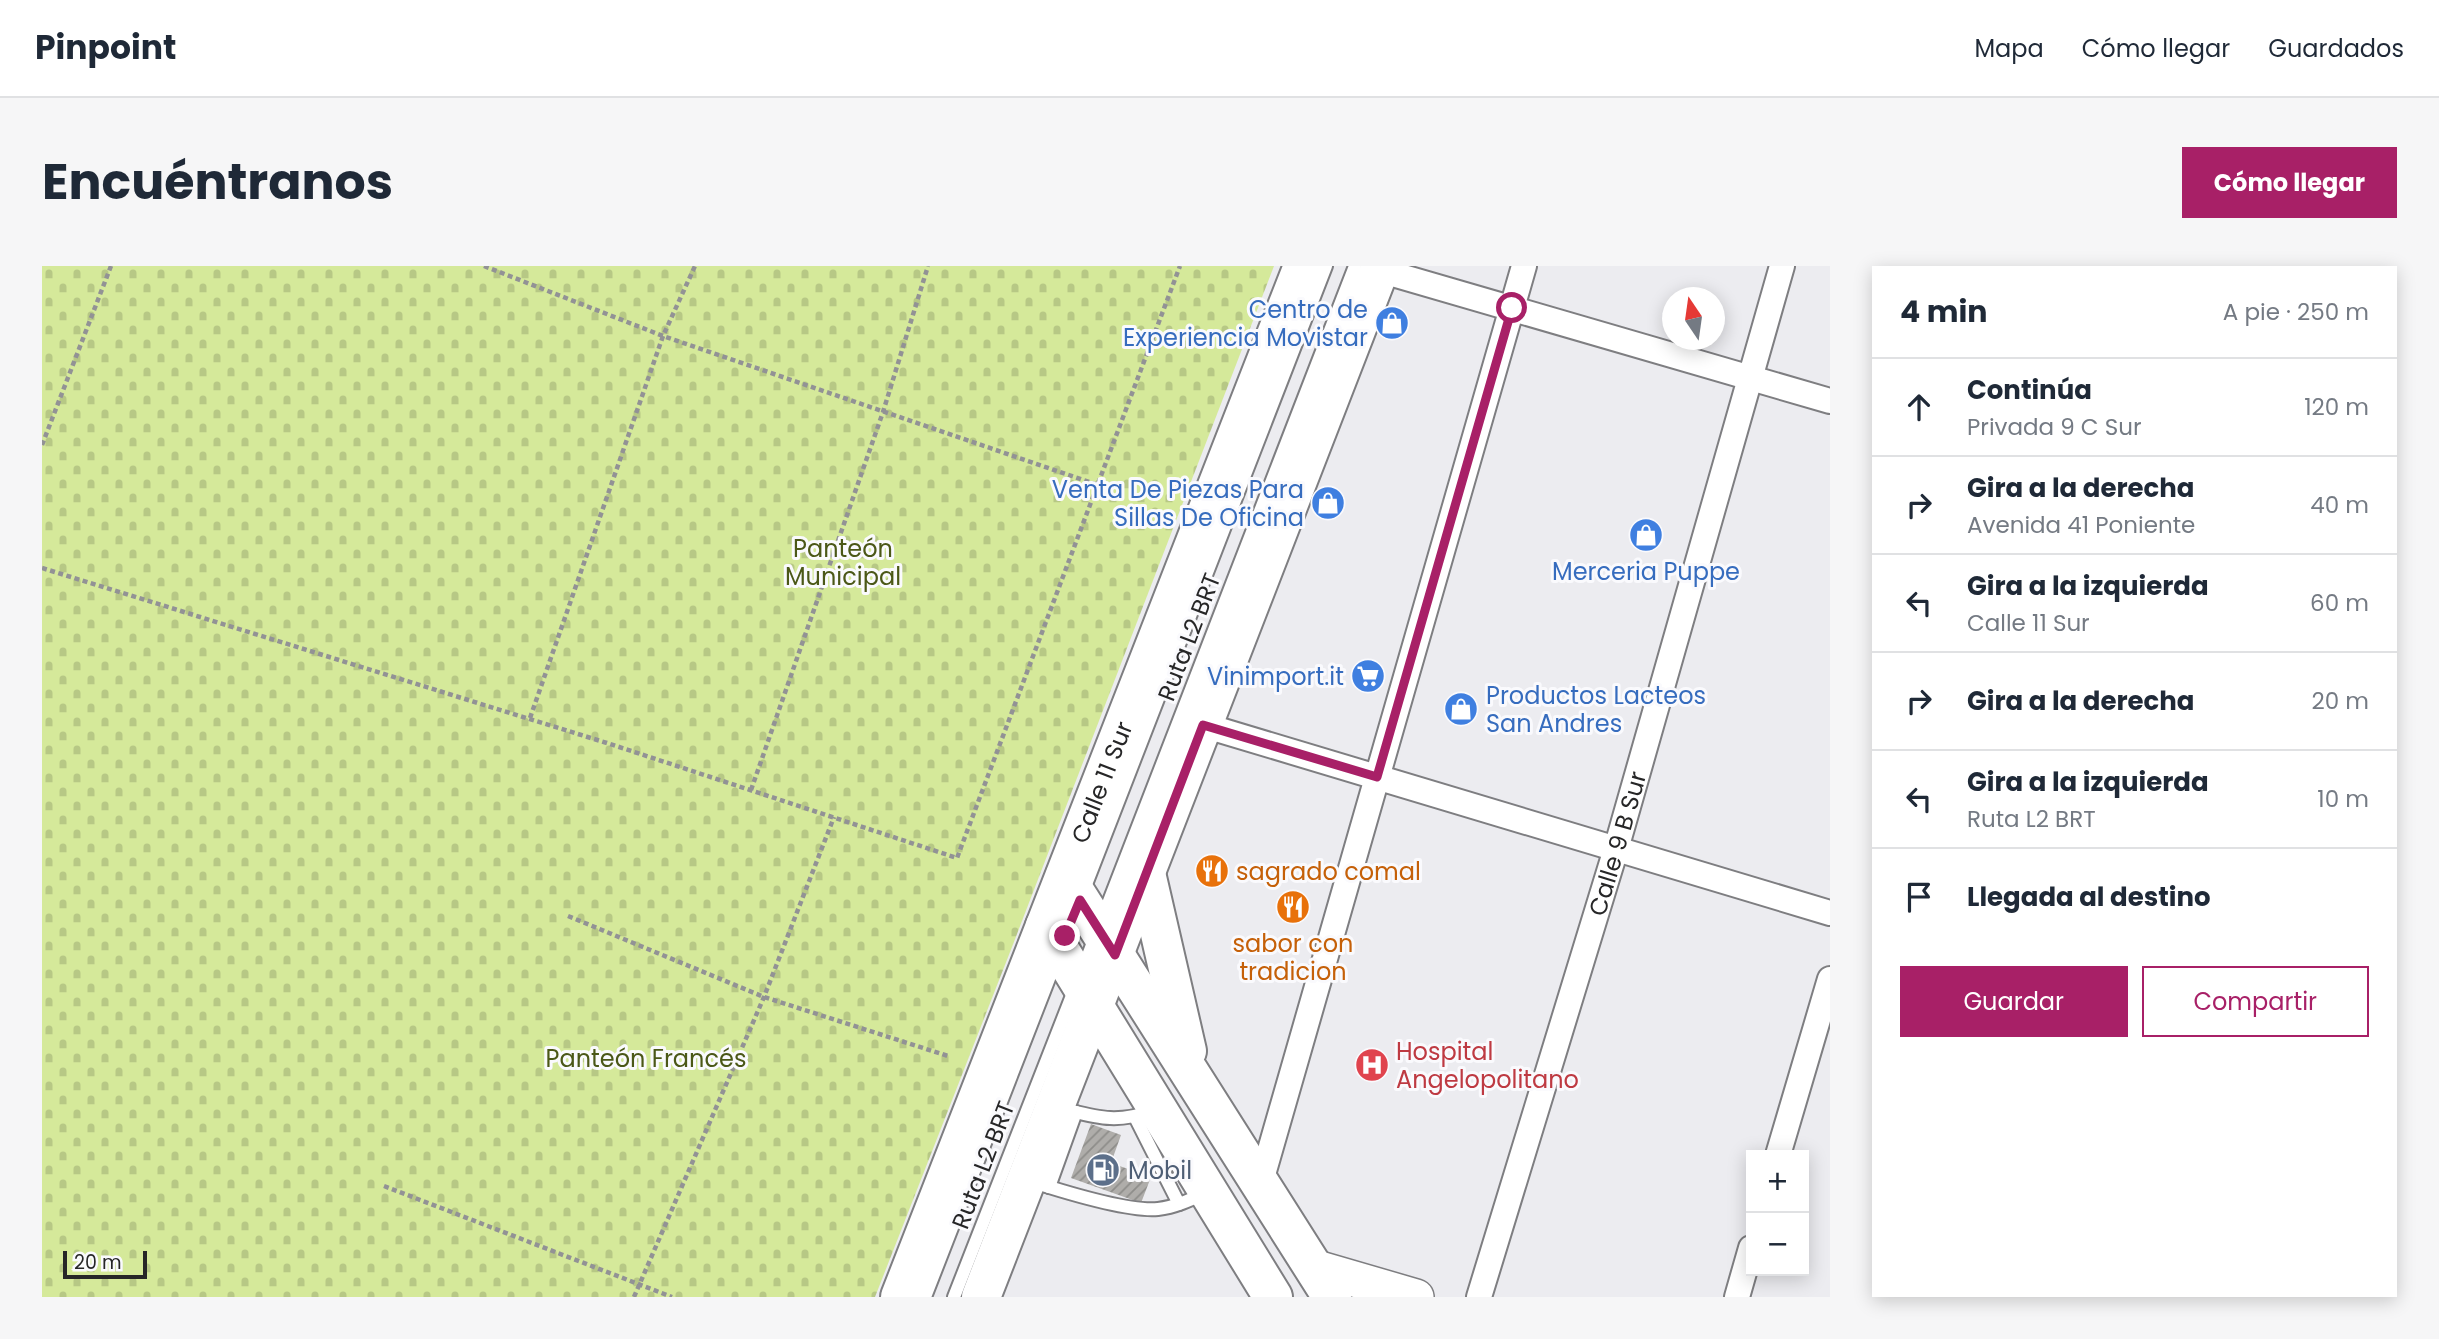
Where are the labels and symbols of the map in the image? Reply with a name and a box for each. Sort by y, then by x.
north arrow [1662,287,1725,350]
route start [1496,292,1527,323]
place label: Centro de Experiencia Movistar [1123,293,1368,354]
shop icon: Centro de Experiencia Movistar [1373,304,1411,342]
place label: Venta De Piezas Para Sillas De Oficina [1052,473,1304,534]
shop icon: Venta De Piezas Para Sillas De Oficina [1309,484,1347,522]
shop icon: Merceria Puppe [1627,516,1665,554]
park label: Panteón Municipal [785,532,901,593]
place label: Merceria Puppe [1552,555,1740,588]
street label: Ruta L2 BRT [1150,568,1228,706]
supermarket icon: Vinimport.it [1349,657,1387,695]
place label: Vinimport.it [1207,660,1344,693]
place label: Productos Lacteos San Andres [1486,679,1706,740]
shop icon: Productos Lacteos San Andres [1442,690,1480,728]
street label: Calle 11 Sur [1063,716,1140,848]
street label: Calle 9 B Sur [1580,767,1654,920]
restaurant icon: sagrado comal [1193,852,1231,890]
place label: sagrado comal [1236,855,1421,888]
restaurant icon: sabor con tradicion [1274,888,1312,926]
route end [1049,920,1080,951]
place label: sabor con tradicion [1233,927,1353,988]
place label: Hospital Angelopolitano [1396,1035,1579,1096]
park label: Panteón Francés [546,1042,746,1075]
hospital icon: Hospital Angelopolitano [1353,1046,1391,1084]
street label: Ruta L2 BRT [944,1096,1022,1234]
fuel station icon: Mobil [1084,1151,1122,1189]
place label: Mobil [1128,1154,1192,1187]
scale bar [63,1248,147,1280]

